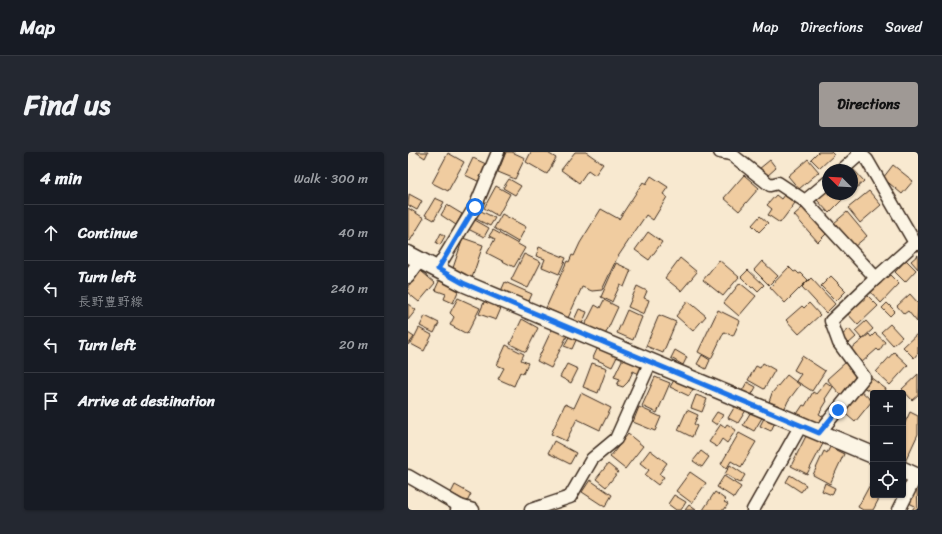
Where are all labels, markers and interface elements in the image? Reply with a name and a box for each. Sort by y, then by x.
text: Map [20,11,55,44]
text: Map [752,15,778,40]
text: Directions [800,15,863,40]
text: Saved [885,15,922,40]
text: Find us [24,80,111,129]
button: Directions [819,82,918,127]
text: 4 min [40,163,82,193]
north arrow [822,164,858,200]
text: Walk · 300 m [294,167,368,190]
route start [466,198,484,216]
text: Continue [78,220,138,246]
text: 40 m [338,221,368,244]
icon: ahead [40,222,62,244]
text: Turn left [78,264,136,290]
text: 240 m [331,277,368,300]
icon: left [40,278,62,300]
text: 長野豊野線 [78,290,143,313]
text: Turn left [78,332,136,358]
text: 20 m [339,333,368,356]
icon: left [40,334,62,356]
text: Arrive at destination [78,388,215,414]
icon: arrive [40,390,62,412]
map controls [870,390,906,498]
button: + [870,390,906,426]
route end [829,401,847,419]
button: − [870,426,906,462]
button: locate [870,462,906,498]

